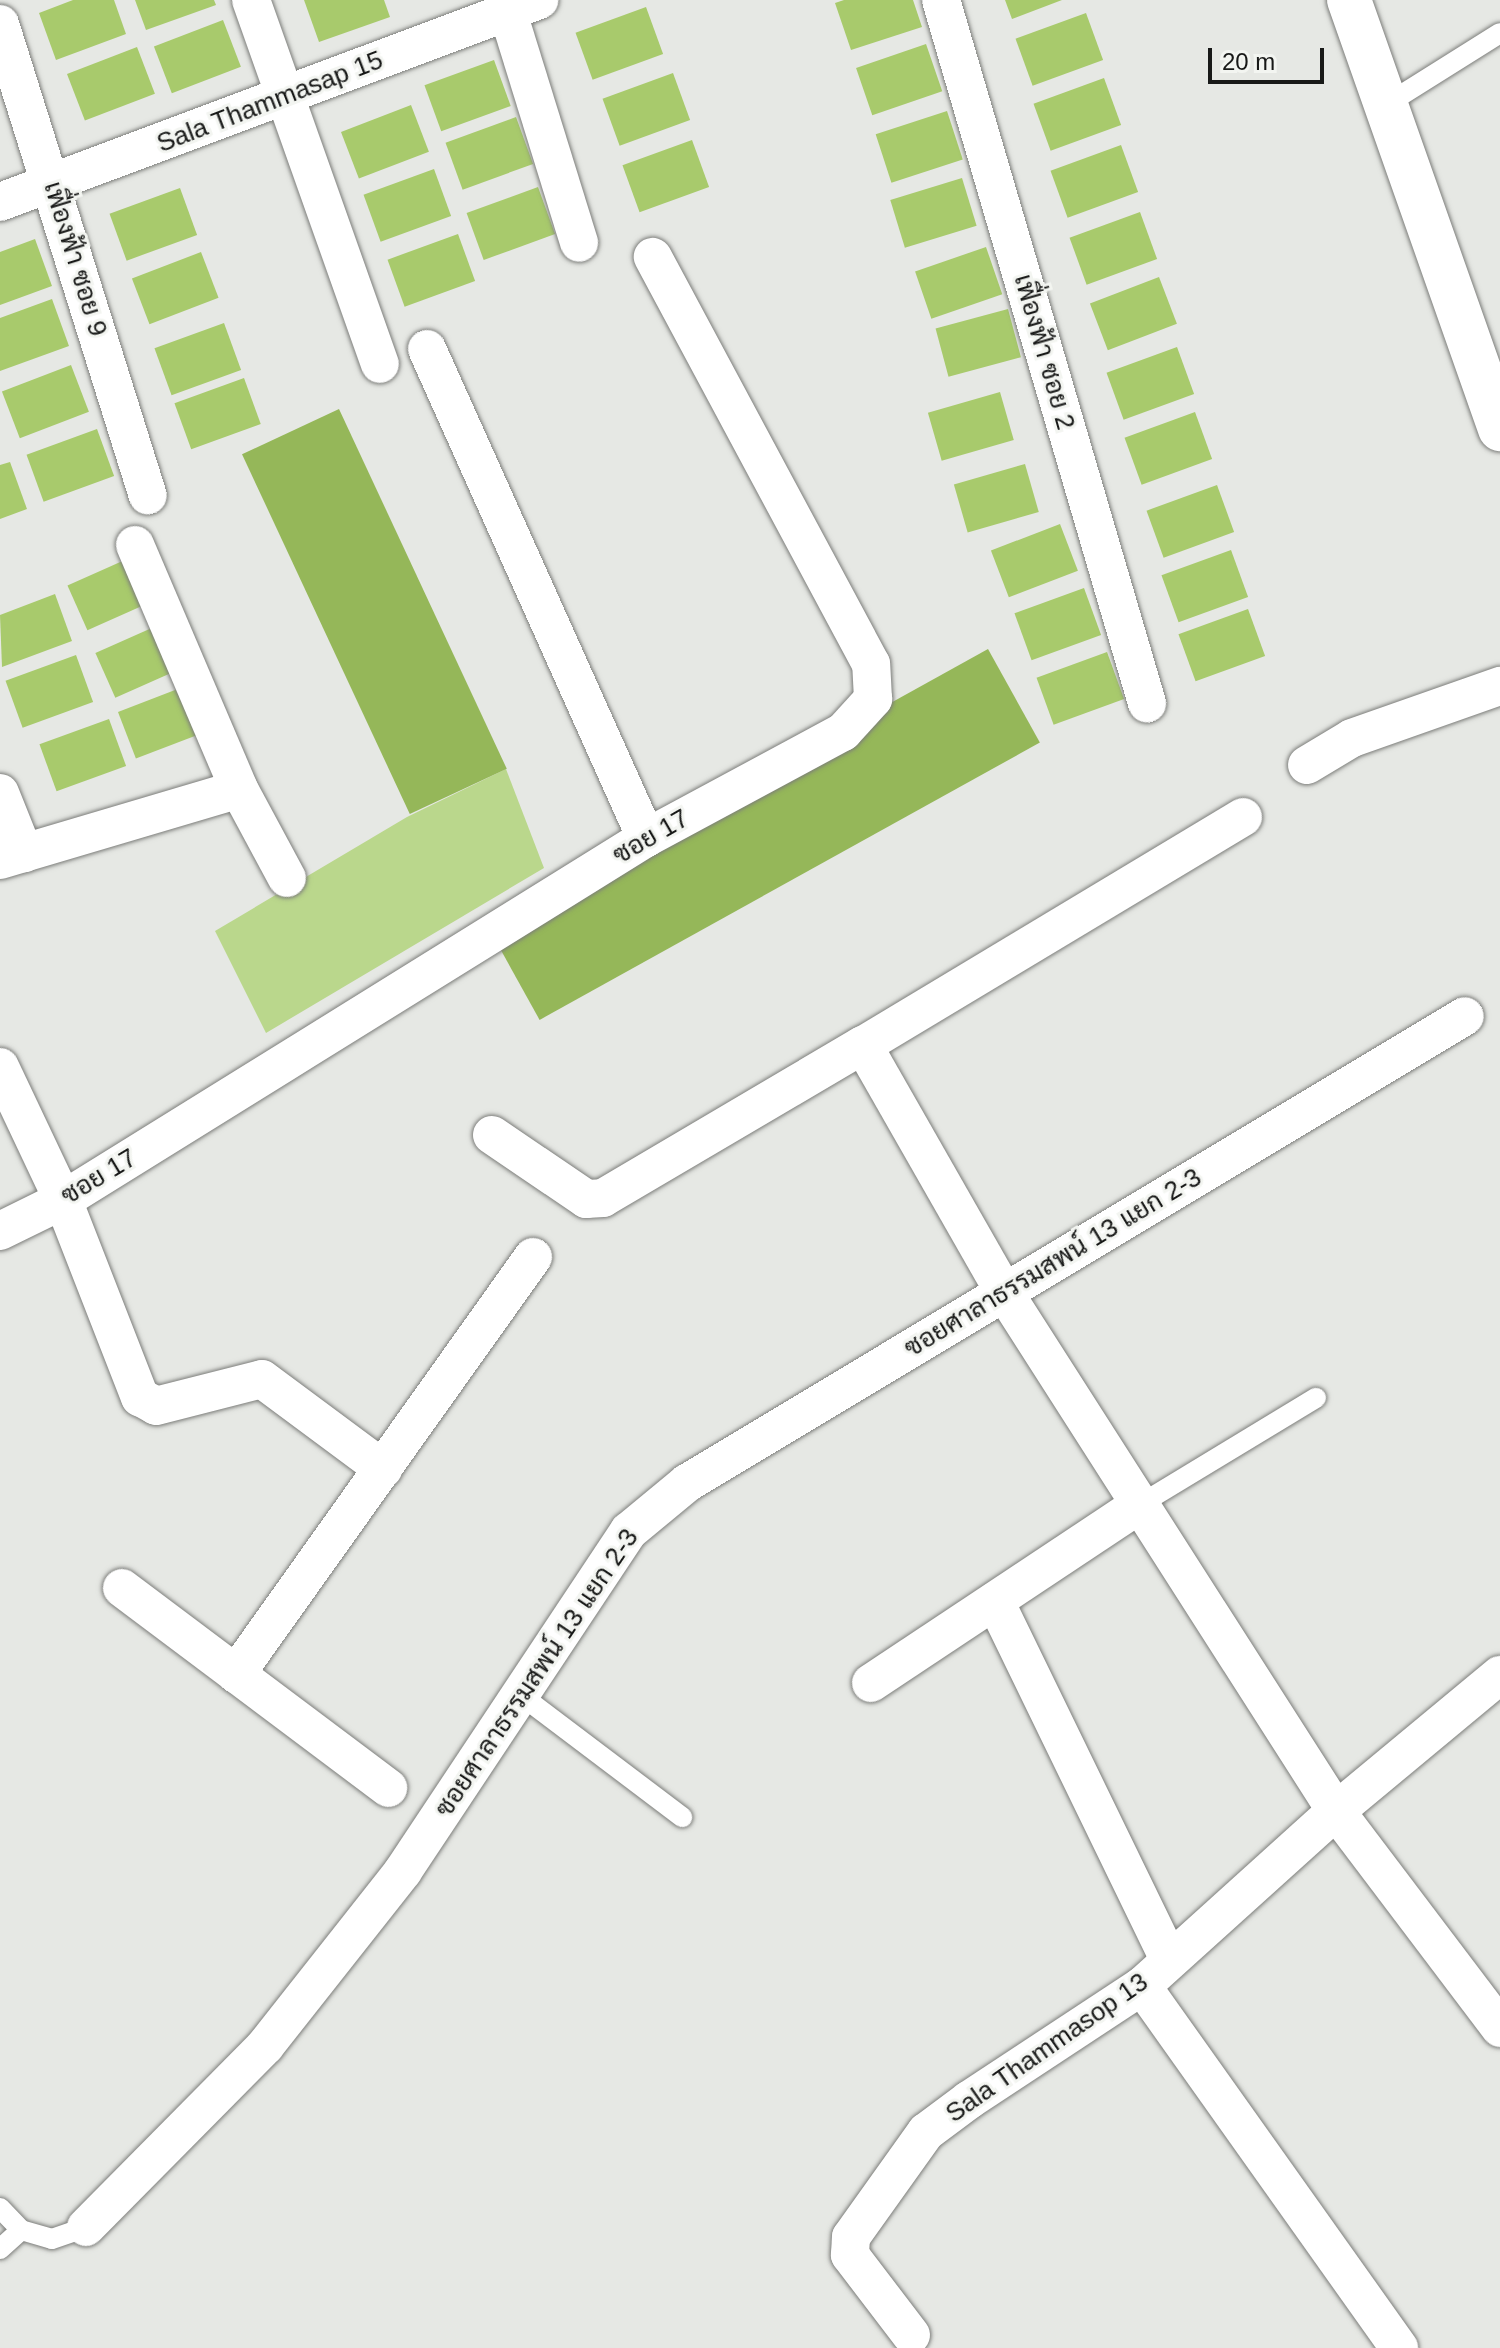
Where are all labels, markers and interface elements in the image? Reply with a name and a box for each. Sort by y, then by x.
scale bar [1212,32,1328,82]
street label: Sala Thammasap 15 [152,44,388,160]
text: 20 m [1222,48,1275,75]
street label: เฟื่องฟ้า ซอย 9 [37,178,113,340]
street label: เฟื่องฟ้า ซอย 2 [1007,271,1081,433]
street label: ซอย 17 [608,803,694,871]
street label: ซอย 17 [56,1142,142,1212]
street label: ซอยศาลาธรรมสพน์ 13 แยก 2-3 [899,1162,1207,1364]
street label: ซอยศาลาธรรมสพน์ 13 แยก 2-3 [429,1523,645,1823]
street label: Sala Thammasop 13 [940,1966,1154,2130]

